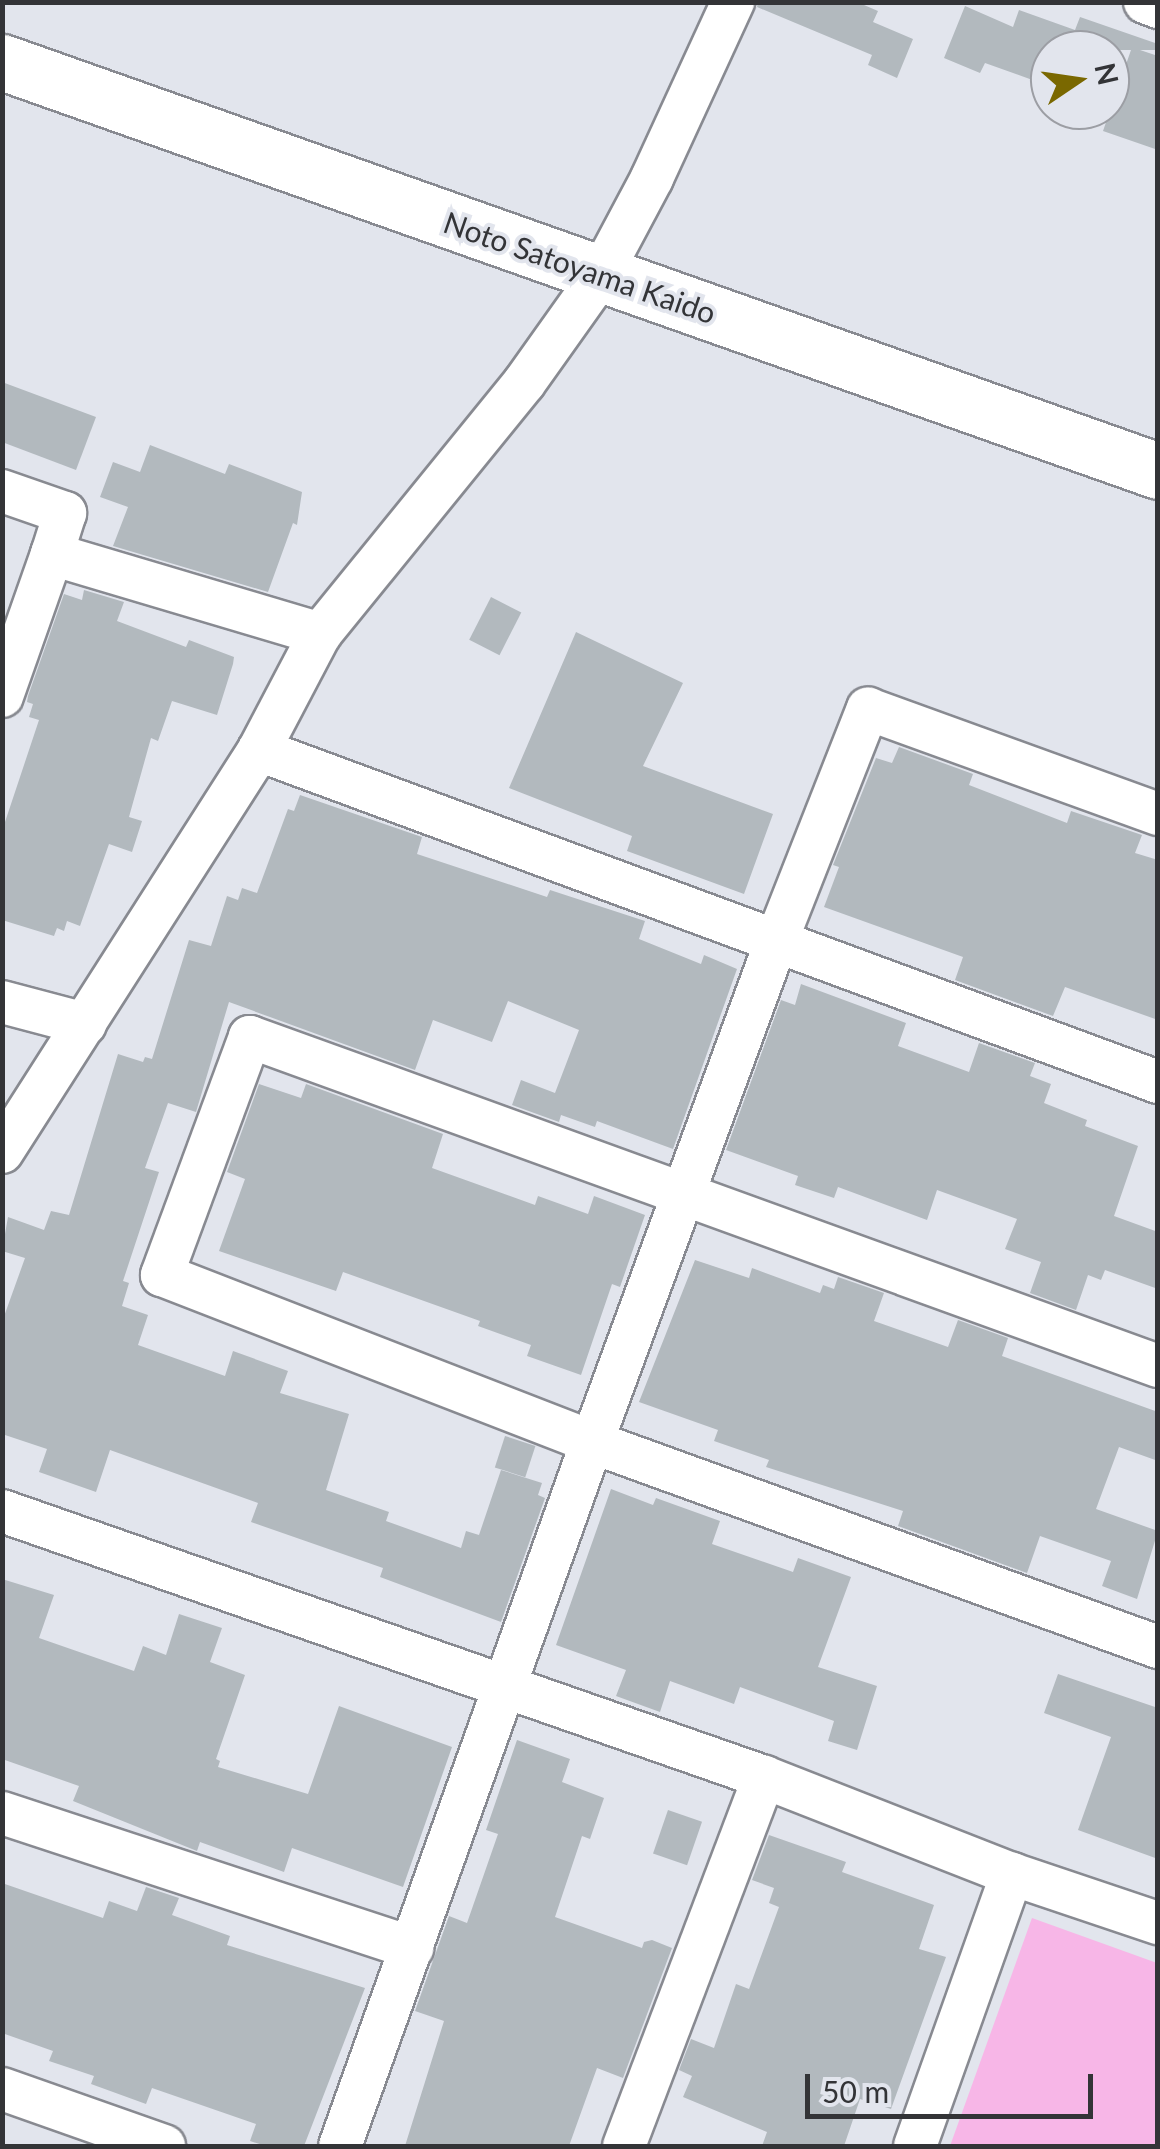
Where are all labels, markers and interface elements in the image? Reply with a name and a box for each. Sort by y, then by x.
north arrow [1030,30,1130,130]
text: N [1088,59,1126,88]
street label: Noto Satoyama Kaido [439,203,721,331]
scale bar [810,2054,1098,2116]
text: 50 m [822,2073,889,2109]

